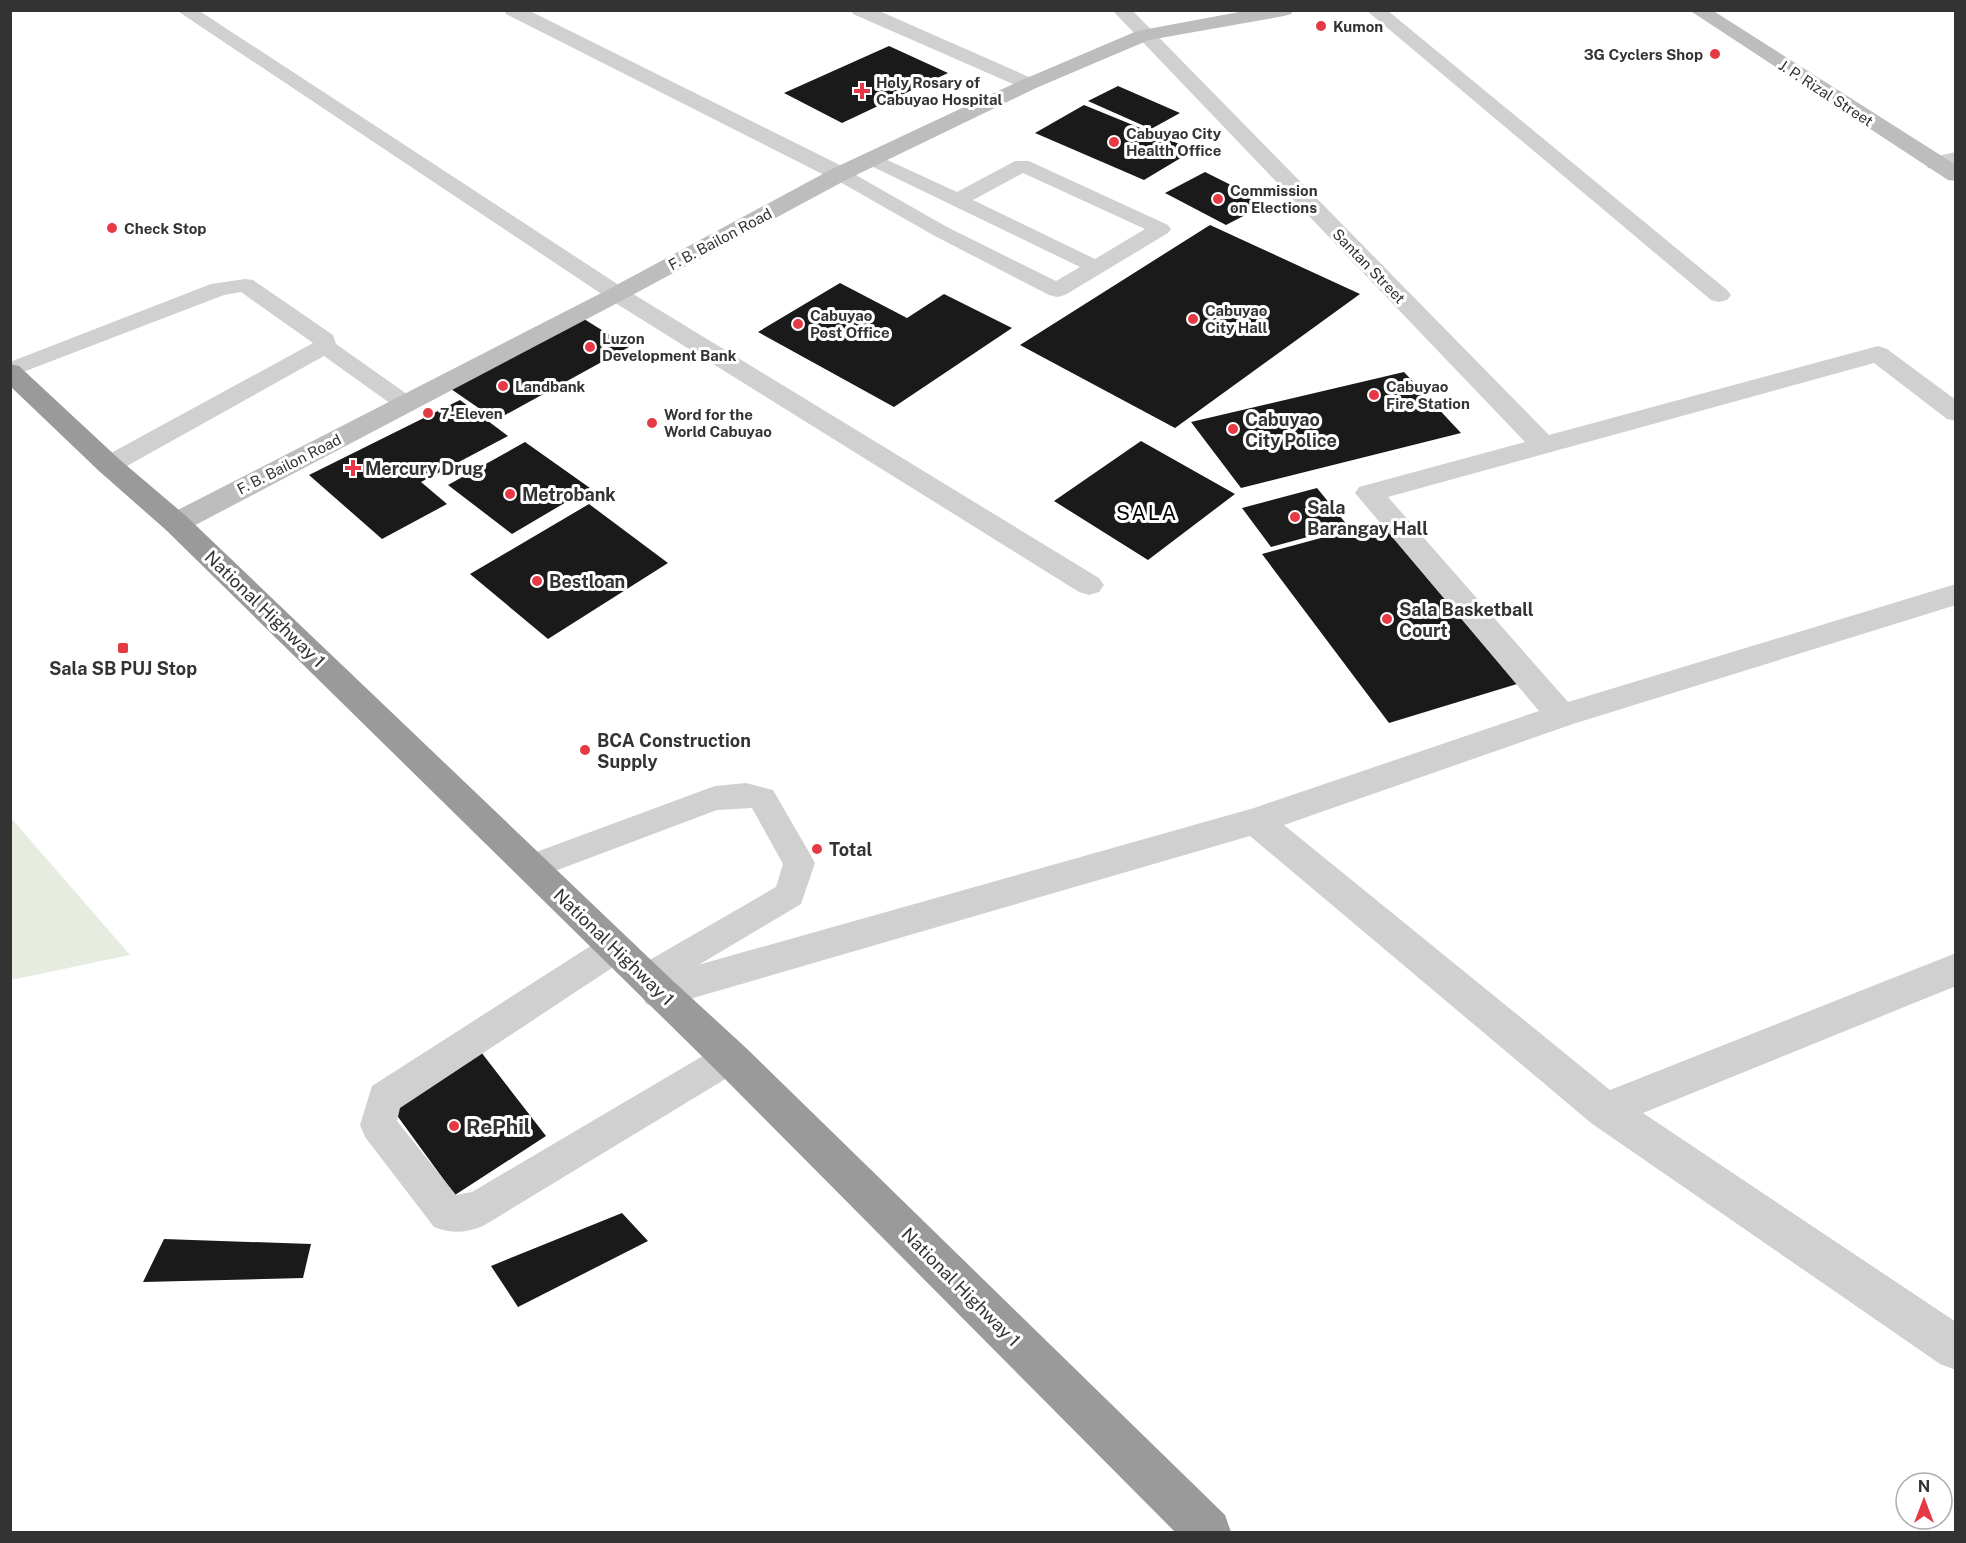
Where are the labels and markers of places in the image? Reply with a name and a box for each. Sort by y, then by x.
place label: Kumon [1333,18,1383,35]
marker: Kumon [1314,19,1328,33]
place label: 3G Cyclers Shop [1584,46,1703,63]
marker: 3G Cyclers Shop [1708,47,1722,61]
place label: Holy Rosary of Cabuyao Hospital [876,74,1002,108]
marker: Holy Rosary of Cabuyao Hospital [853,82,871,100]
place label: Cabuyao City Health Office [1126,125,1222,159]
marker: Cabuyao City Health Office [1107,135,1121,149]
place label: Commission on Elections [1230,182,1318,216]
marker: Commission on Elections [1211,192,1225,206]
place label: Check Stop [124,220,206,237]
marker: Check Stop [105,221,119,235]
place label: Cabuyao City Hall [1205,302,1268,336]
place label: Cabuyao Post Office [810,307,890,341]
marker: Cabuyao City Hall [1186,312,1200,326]
marker: Cabuyao Post Office [791,317,805,331]
place label: Luzon Development Bank [602,330,737,364]
marker: Luzon Development Bank [583,340,597,354]
place label: Landbank [515,378,586,395]
place label: Cabuyao Fire Station [1386,378,1470,412]
marker: Landbank [496,379,510,393]
marker: Cabuyao Fire Station [1367,388,1381,402]
place label: 7-Eleven [440,405,503,422]
marker: 7-Eleven [421,406,435,420]
place label: Word for the World Cabuyao [664,406,772,440]
place label: Cabuyao City Police [1245,409,1337,451]
marker: Word for the World Cabuyao [645,416,659,430]
marker: Cabuyao City Police [1226,422,1240,436]
place label: Mercury Drug [365,458,484,479]
marker: Mercury Drug [346,461,360,475]
place label: Metrobank [522,484,616,505]
marker: Metrobank [503,487,517,501]
place label: Sala Barangay Hall [1307,497,1428,539]
marker: Sala Barangay Hall [1288,510,1302,524]
place label: Bestloan [549,571,625,592]
marker: Bestloan [530,574,544,588]
place label: Sala Basketball Court [1399,599,1534,641]
marker: Sala Basketball Court [1380,612,1394,626]
marker: Sala SB PUJ Stop [116,641,130,655]
place label: Sala SB PUJ Stop [49,658,197,679]
place label: BCA Construction Supply [597,730,751,772]
marker: BCA Construction Supply [578,743,592,757]
place label: Total [829,839,872,860]
marker: Total [810,842,824,856]
place label: RePhil [466,1114,531,1139]
marker: RePhil [447,1119,461,1133]

